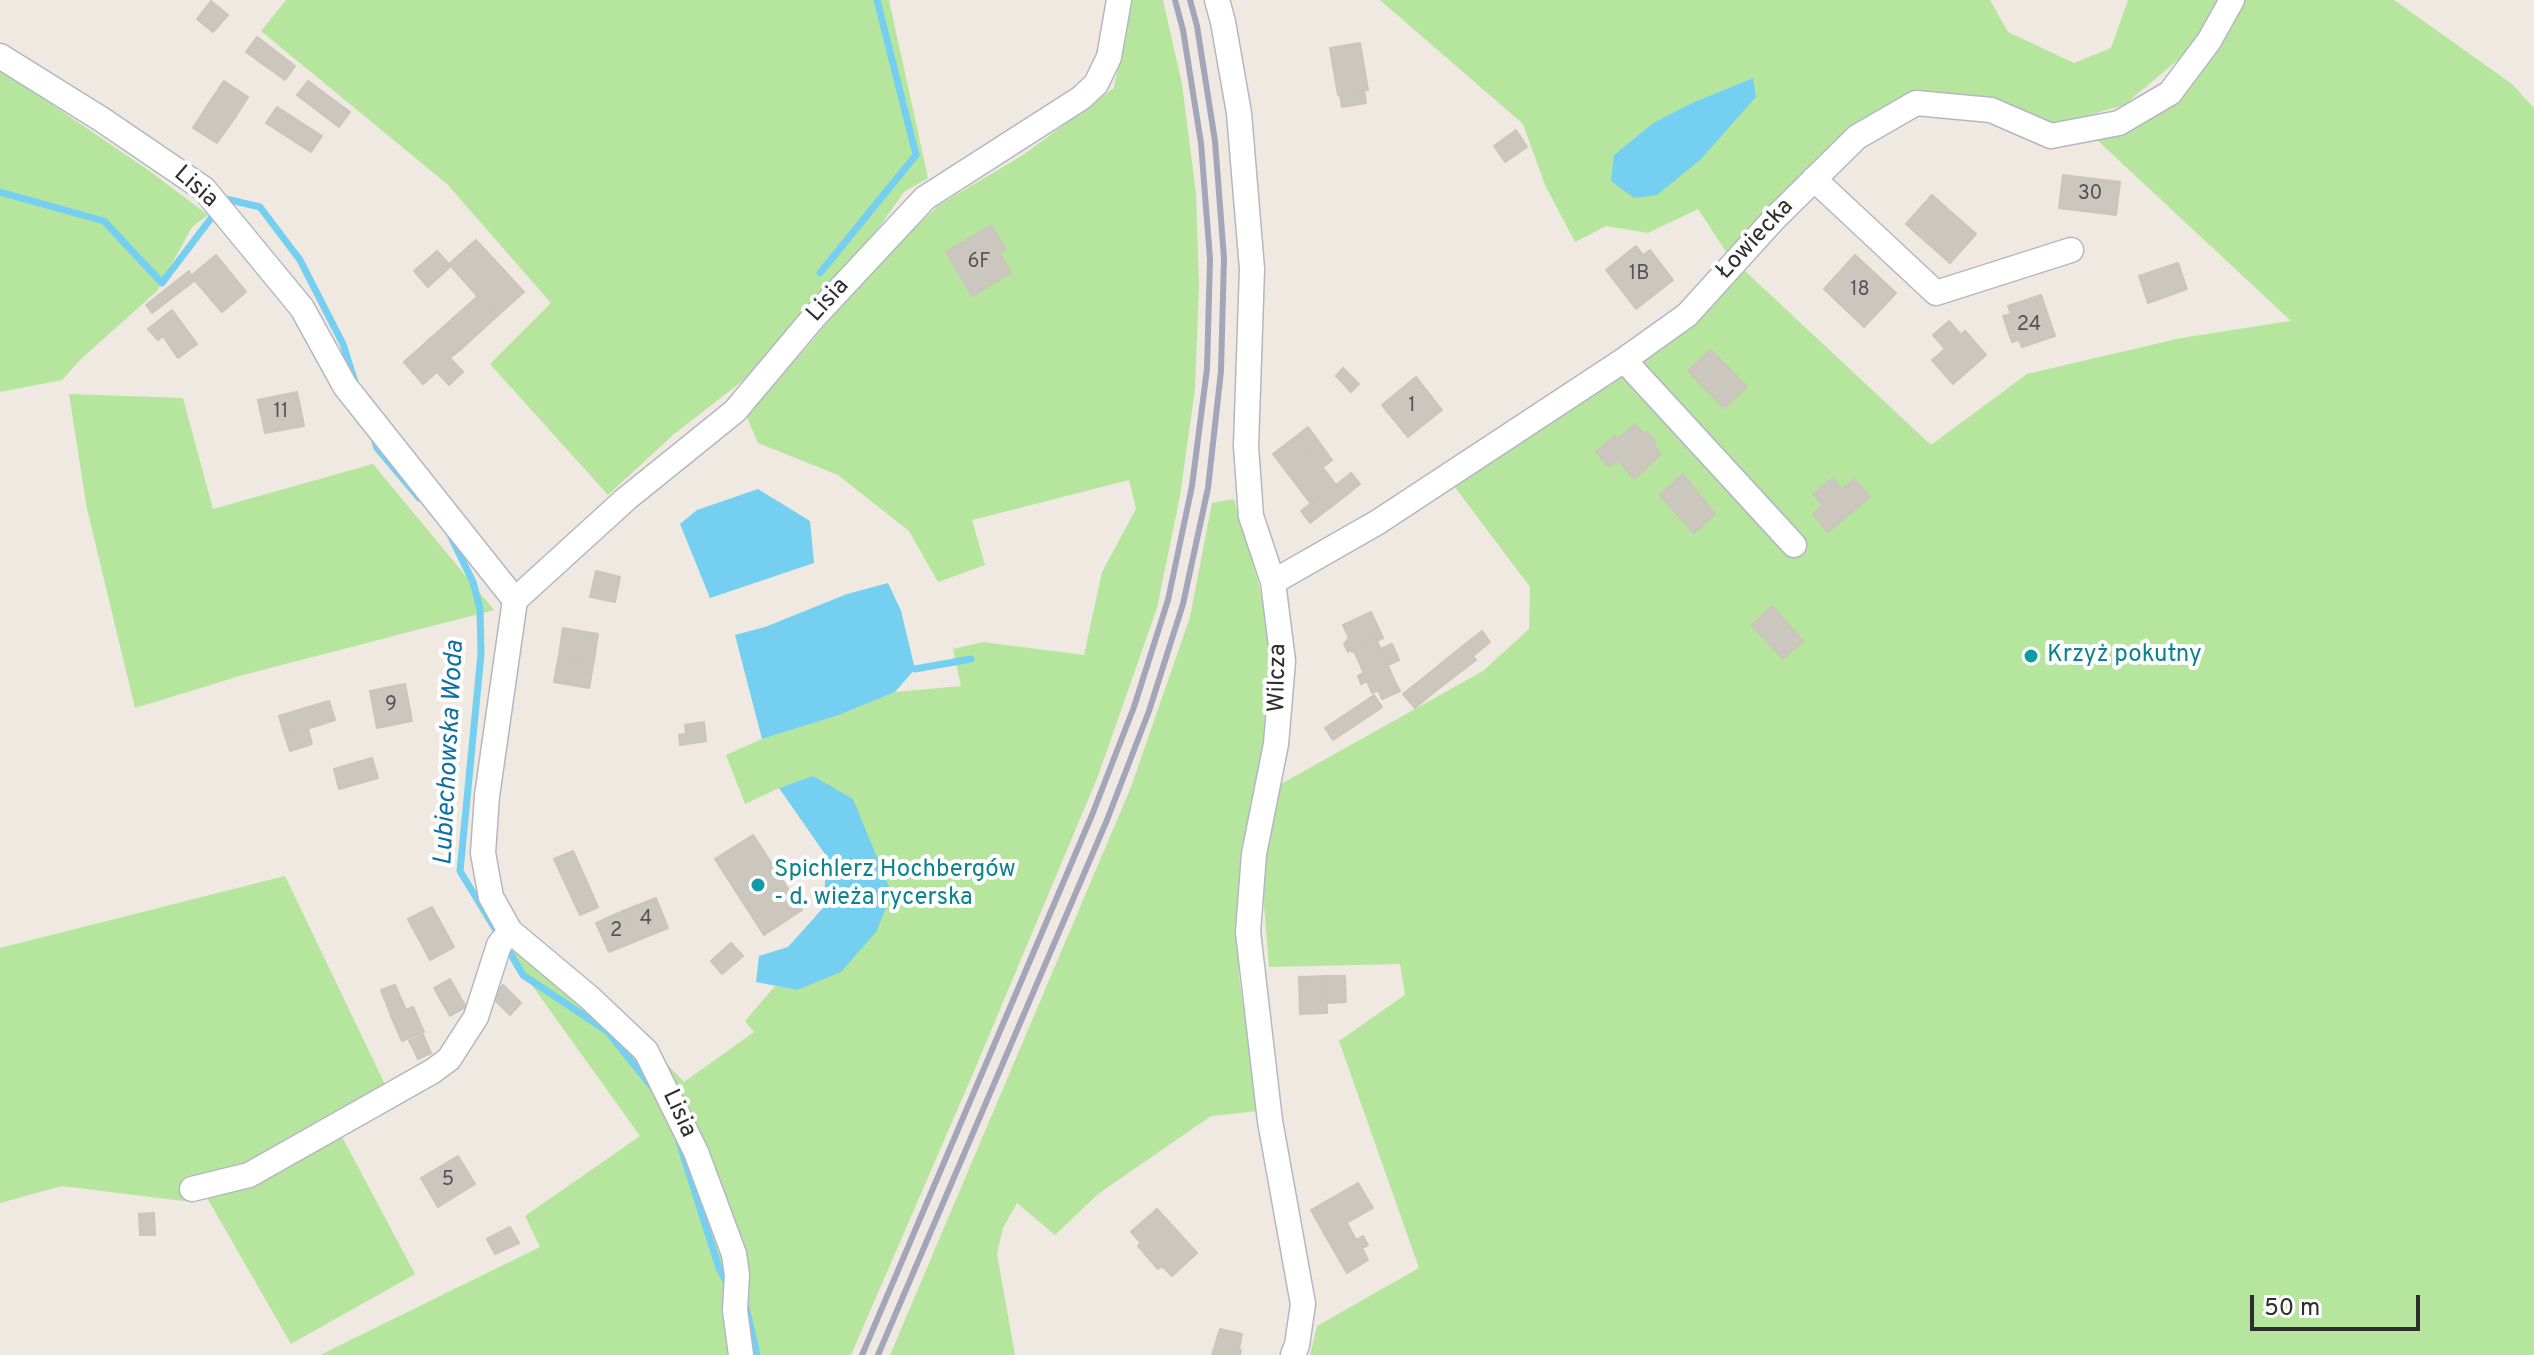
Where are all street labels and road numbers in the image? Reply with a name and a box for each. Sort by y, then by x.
street label: Lisia [167,161,223,215]
street label: Łowiecka [1711,194,1801,286]
street label: Lisia [802,273,856,329]
street label: Wilcza [1264,643,1294,713]
street label: Lisia [654,1085,702,1143]

